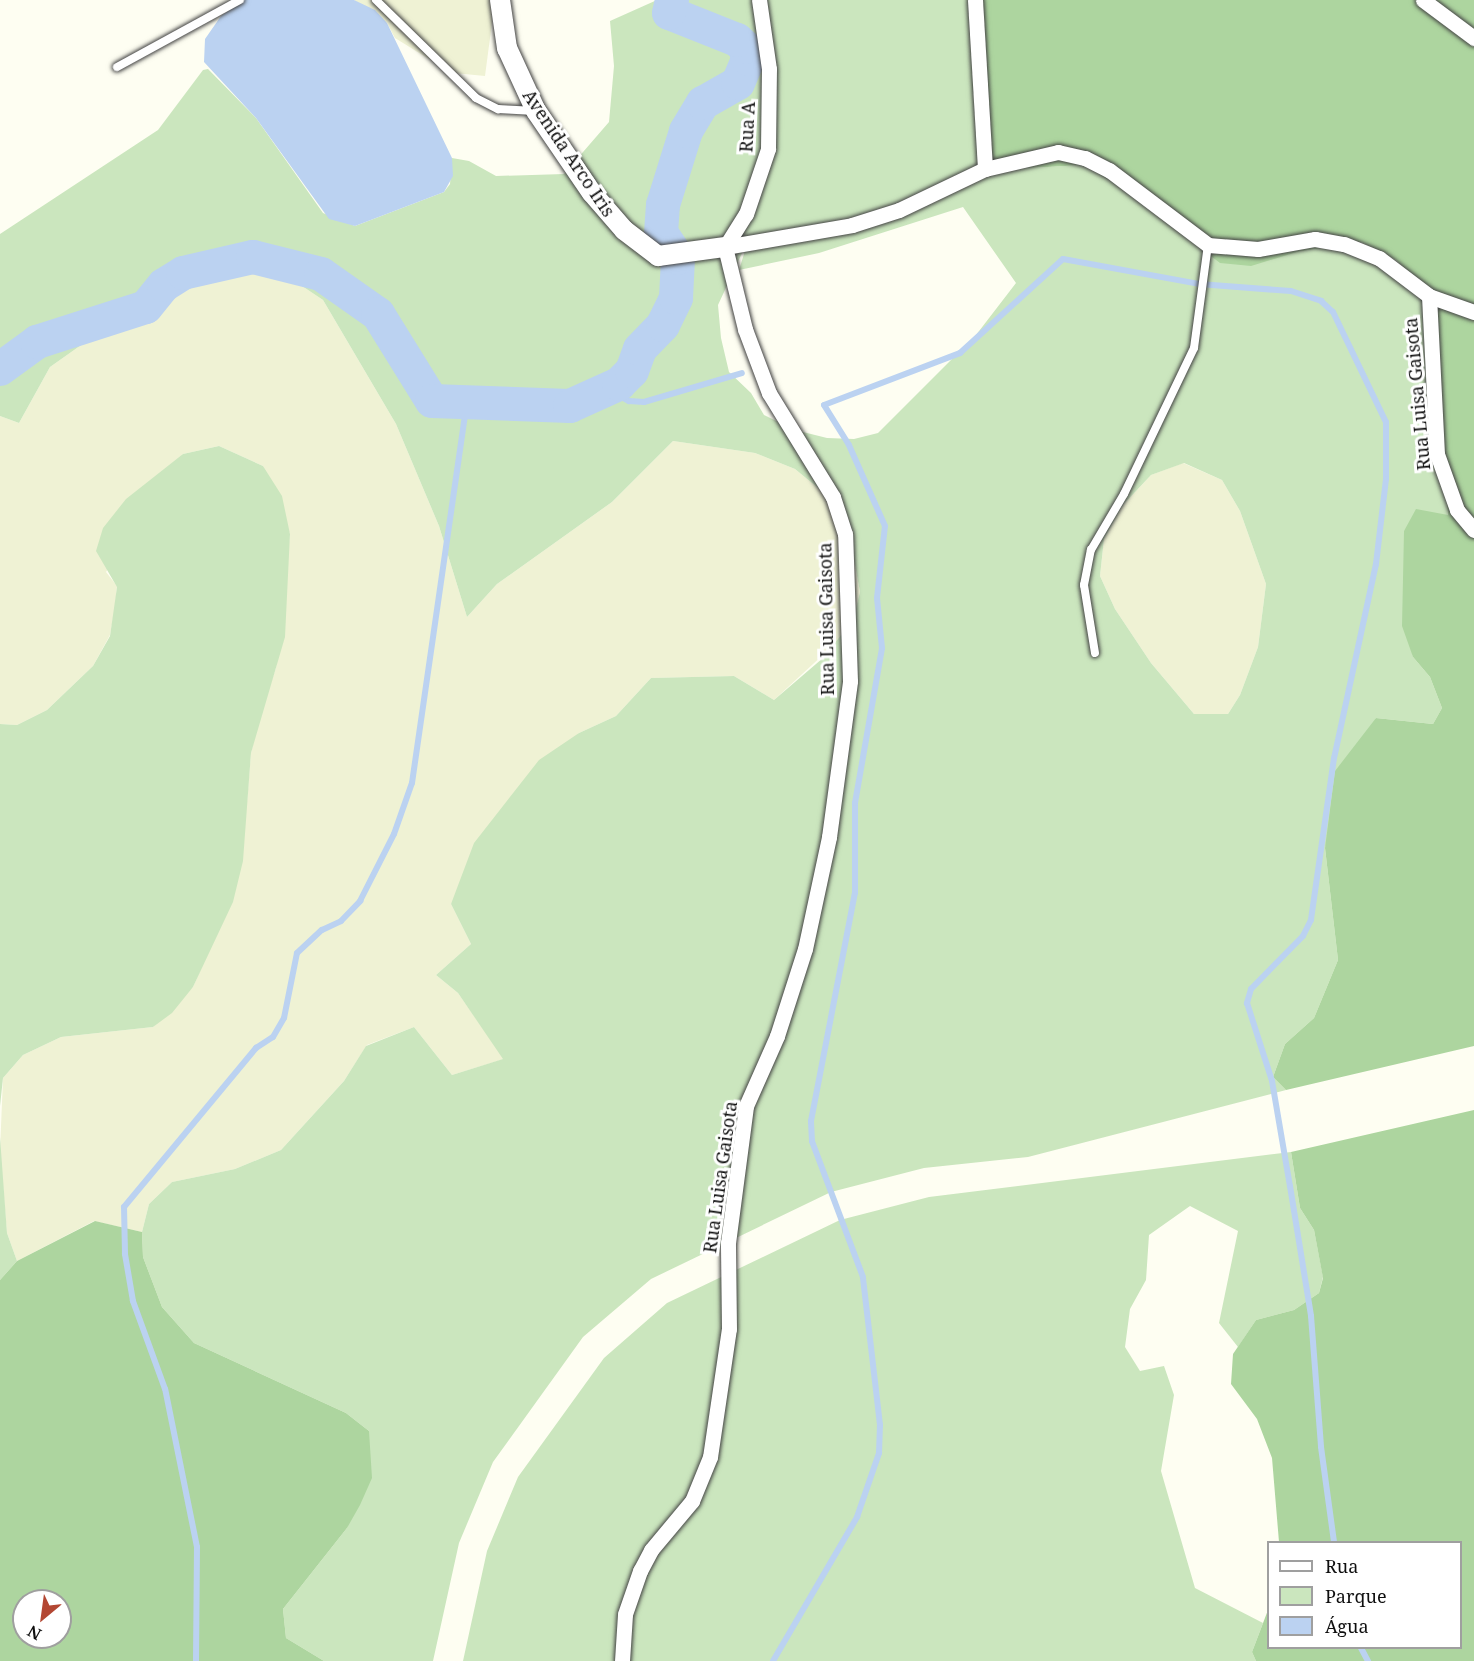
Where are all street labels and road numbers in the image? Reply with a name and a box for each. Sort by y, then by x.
street label: Avenida Arco Iris [518,85,620,221]
street label: Rua A [735,101,759,153]
street label: Rua Luisa Gaisota [1400,317,1434,471]
street label: Rua Luisa Gaisota [814,542,838,696]
street label: Rua Luisa Gaisota [699,1100,741,1254]

